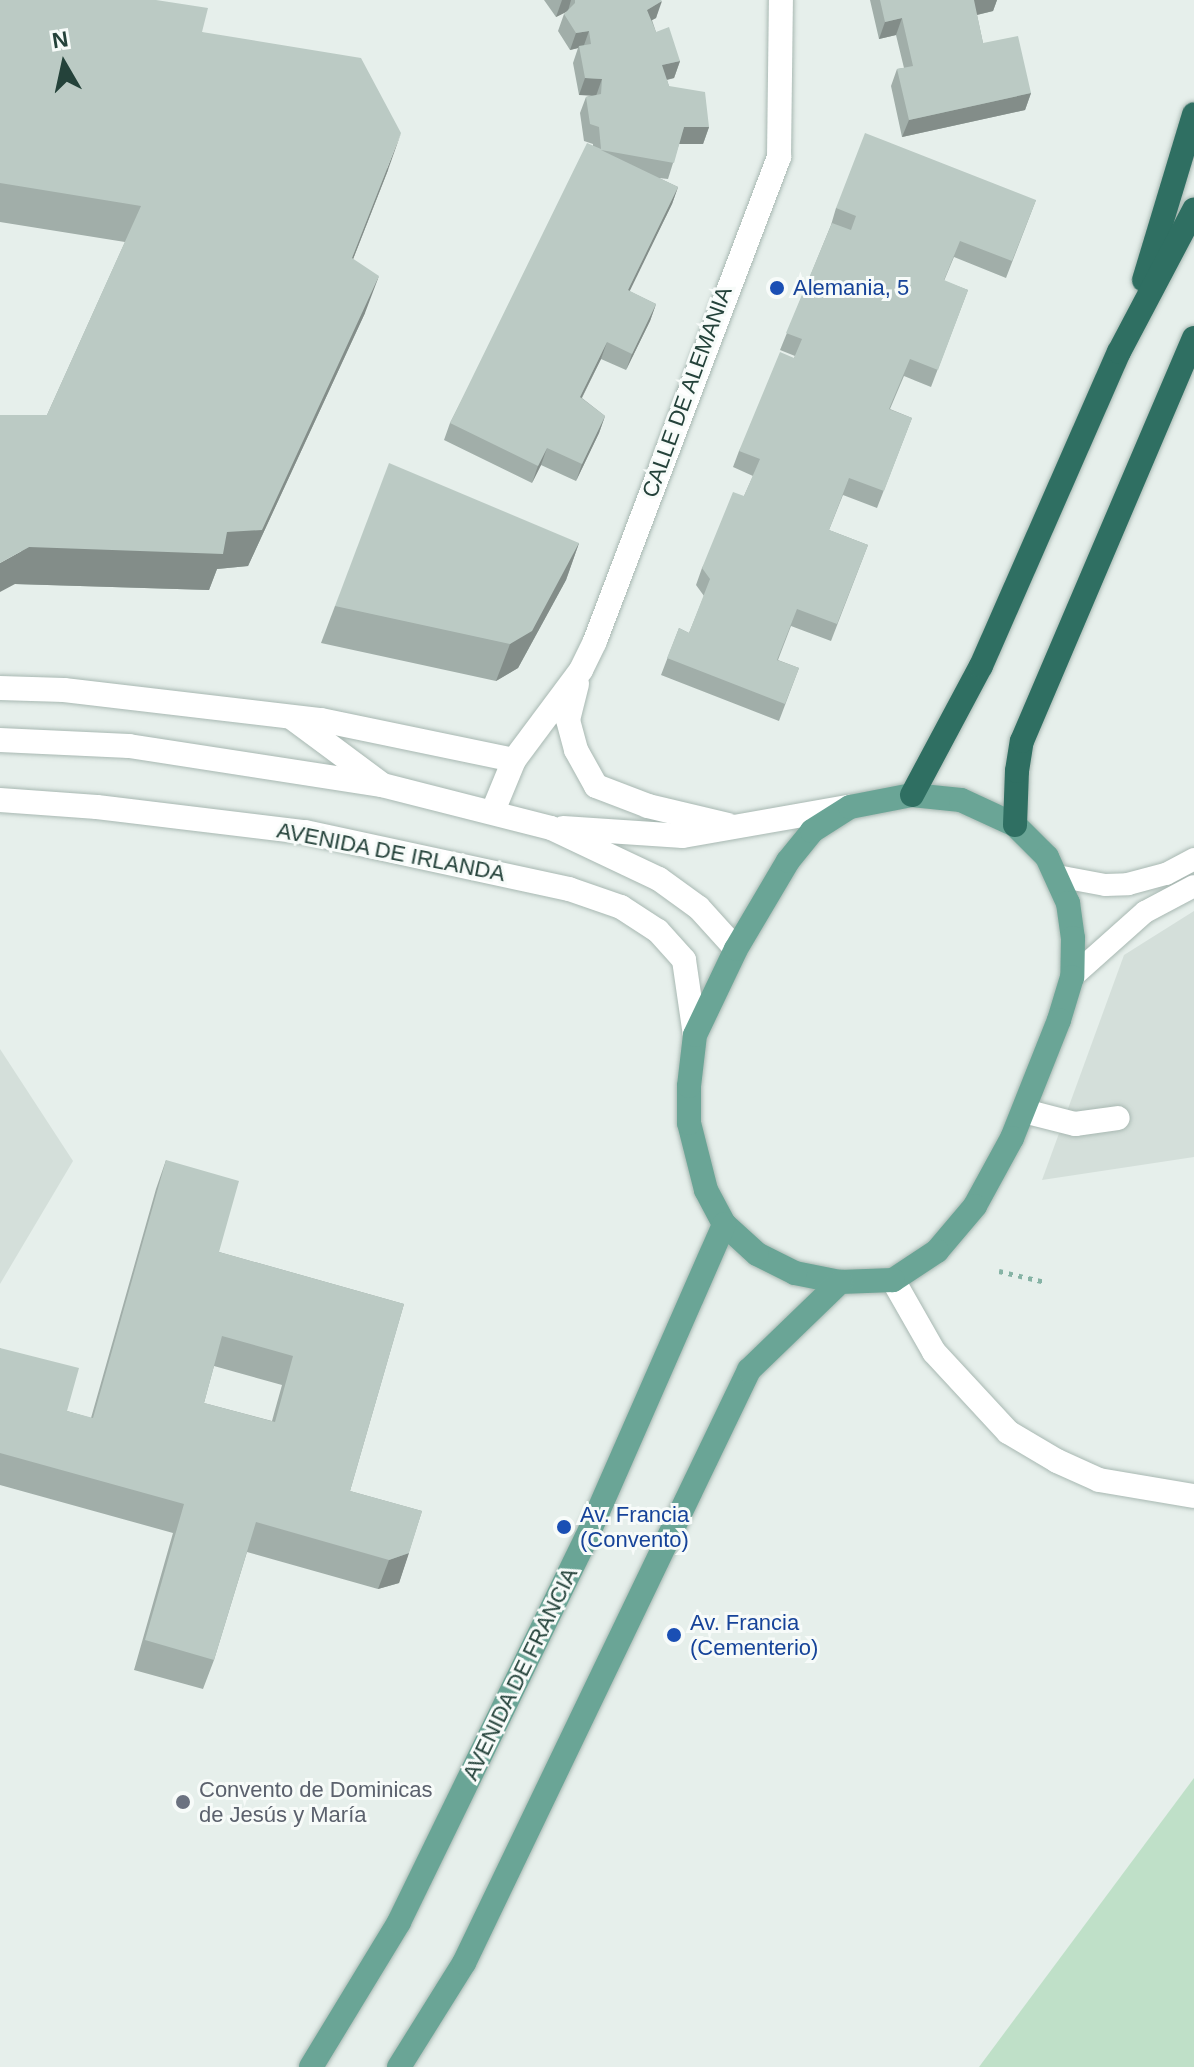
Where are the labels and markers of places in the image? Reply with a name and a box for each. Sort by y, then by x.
place label: Alemania, 5 [793,275,909,301]
marker: Alemania, 5 [768,279,786,297]
place label: Av. Francia (Convento) [580,1501,689,1552]
marker: Av. Francia (Convento) [555,1518,573,1536]
place label: Av. Francia (Cementerio) [690,1609,818,1660]
marker: Av. Francia (Cementerio) [665,1626,683,1644]
place label: Convento de Dominicas de Jesús y María [199,1776,433,1828]
marker: Convento de Dominicas de Jesús y María [174,1793,192,1811]

